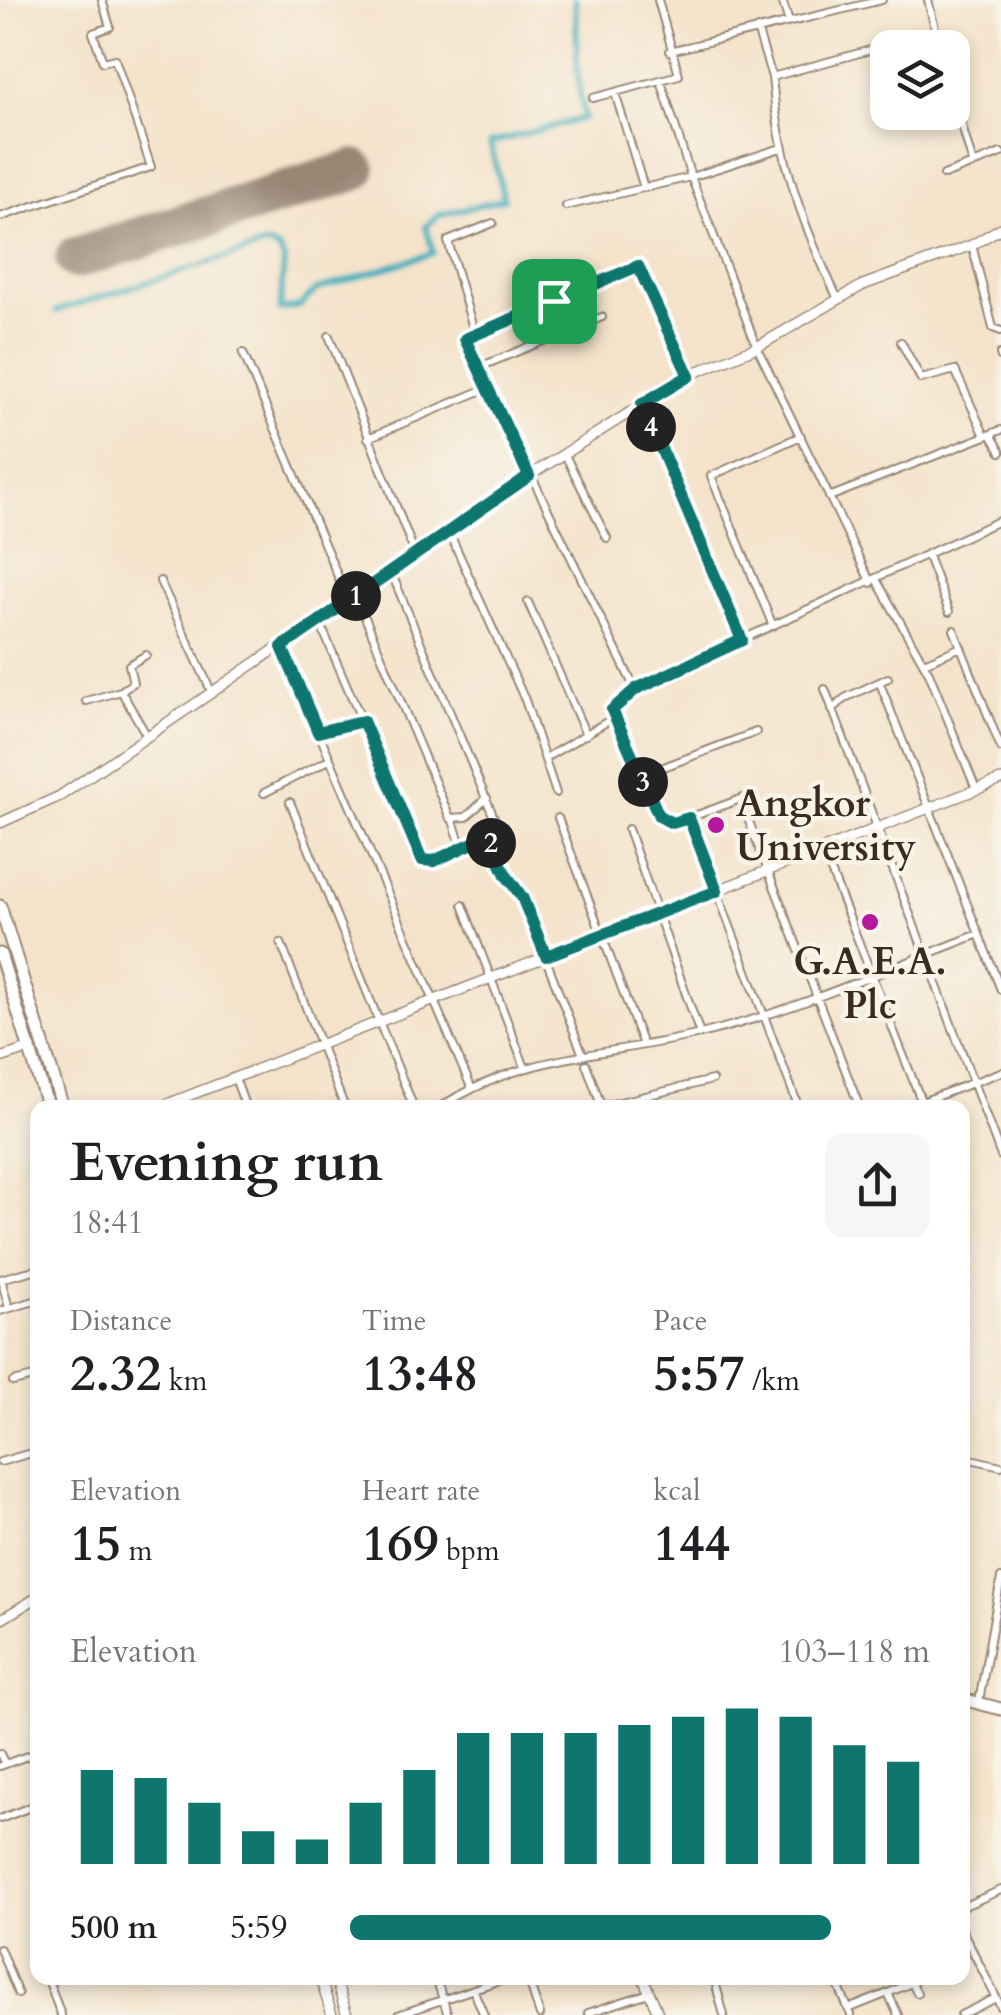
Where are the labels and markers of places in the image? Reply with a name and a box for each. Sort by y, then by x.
pin [512,259,597,344]
pin: 4 [626,402,676,452]
pin: 1 [331,571,381,621]
pin: 3 [618,757,668,807]
place label: Angkor University [736,778,916,874]
marker: Angkor University [705,814,727,836]
pin: 2 [466,818,516,868]
marker: G.A.E.A. Plc [859,911,881,933]
place label: G.A.E.A. Plc [793,936,947,1032]

